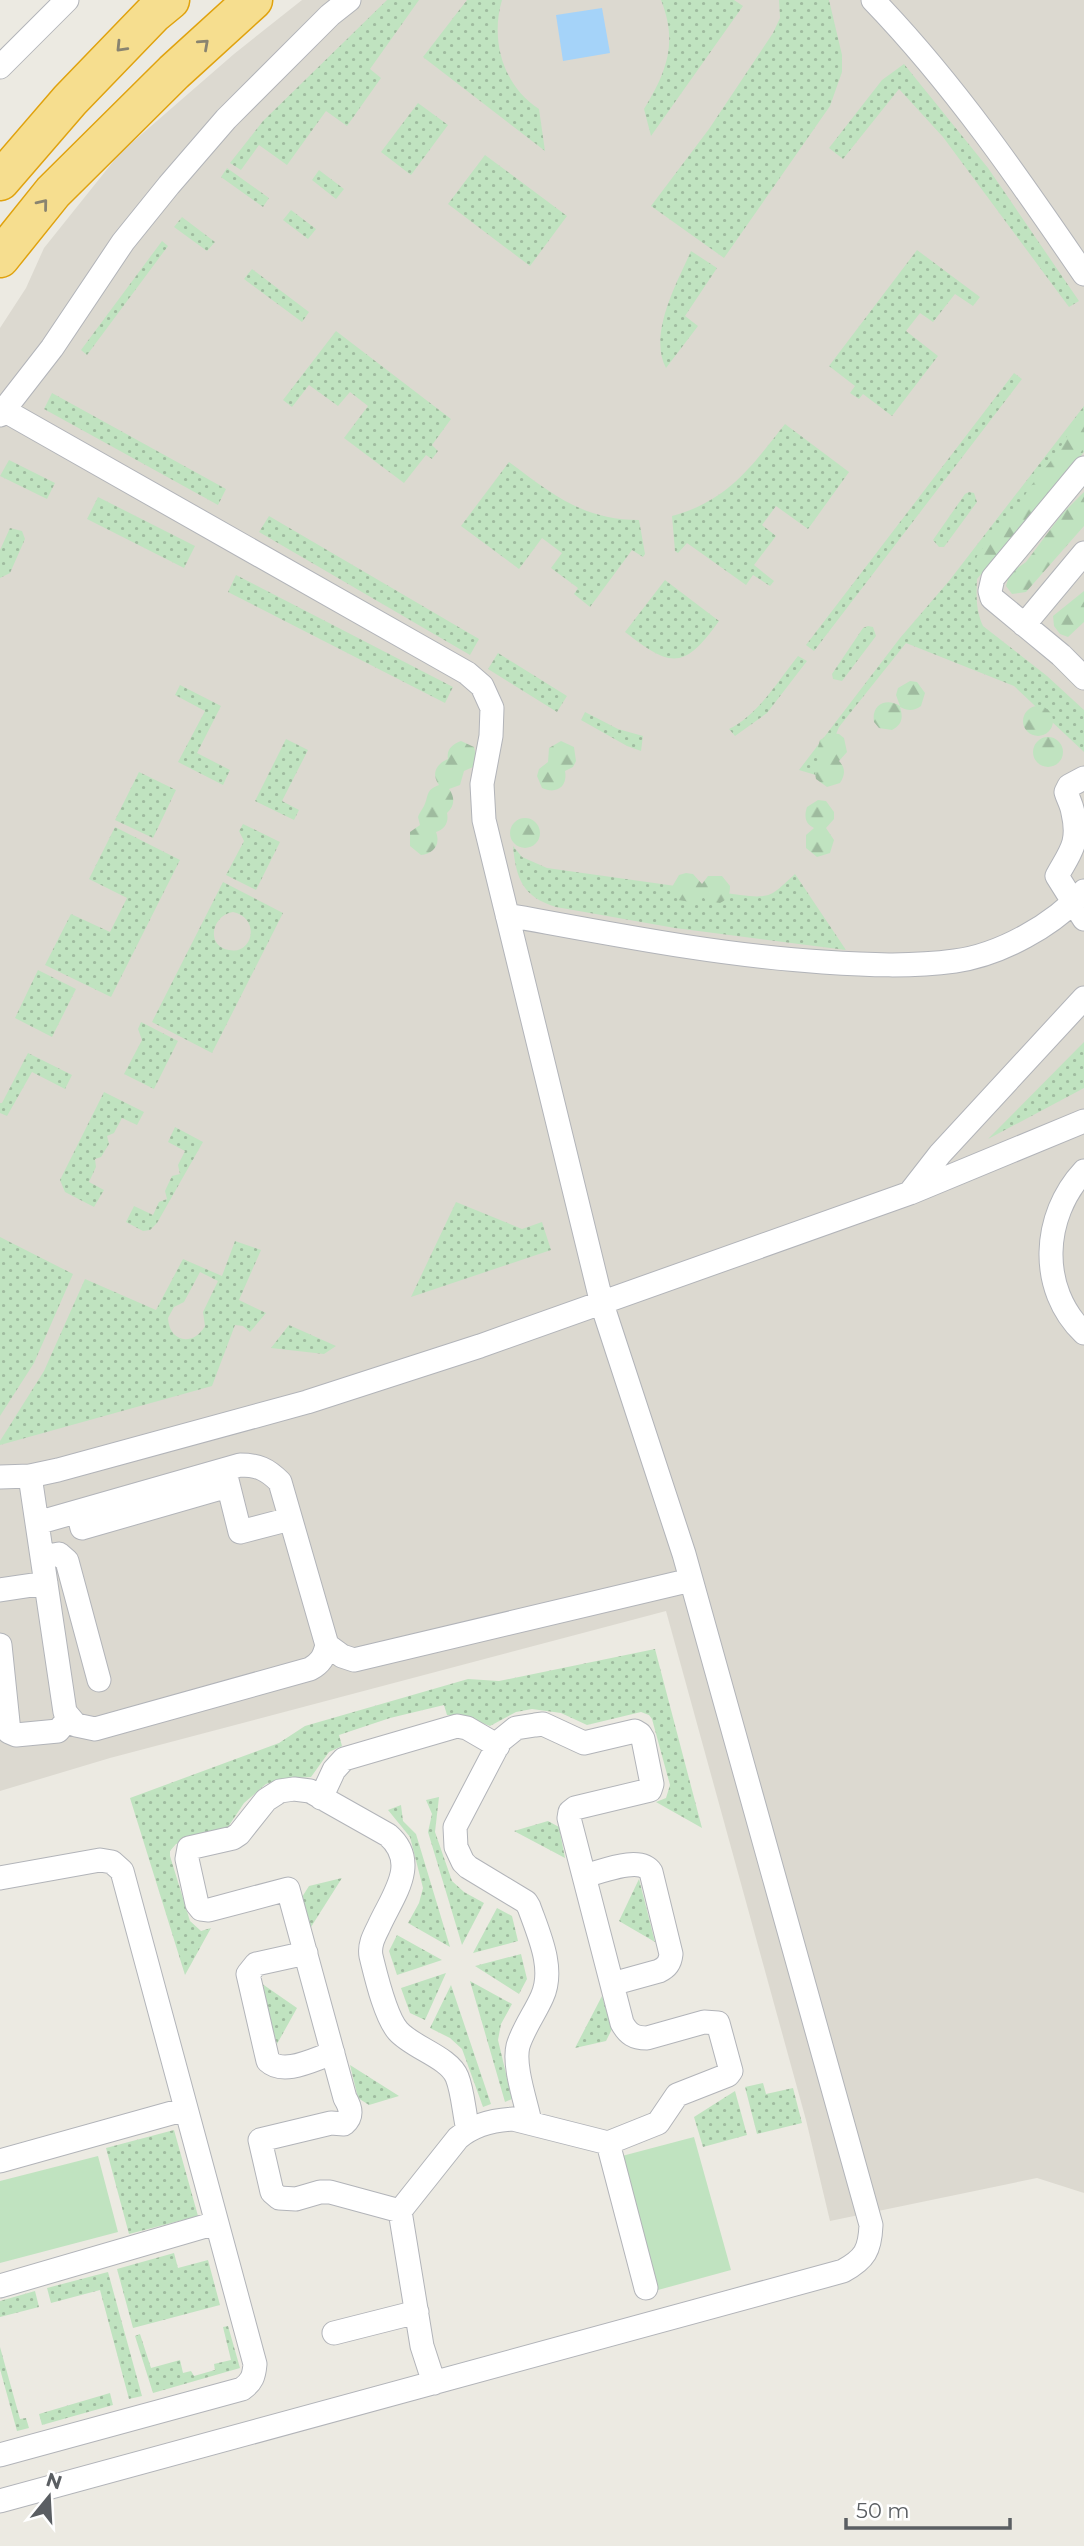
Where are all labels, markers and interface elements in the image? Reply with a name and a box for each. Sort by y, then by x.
one-way arrow [117,39,130,52]
one-way arrow [196,40,209,53]
one-way arrow [35,200,47,213]
north arrow [14,2462,84,2532]
text: N [43,2468,65,2495]
scale bar [846,2486,1010,2530]
text: 50 m [856,2498,910,2523]

